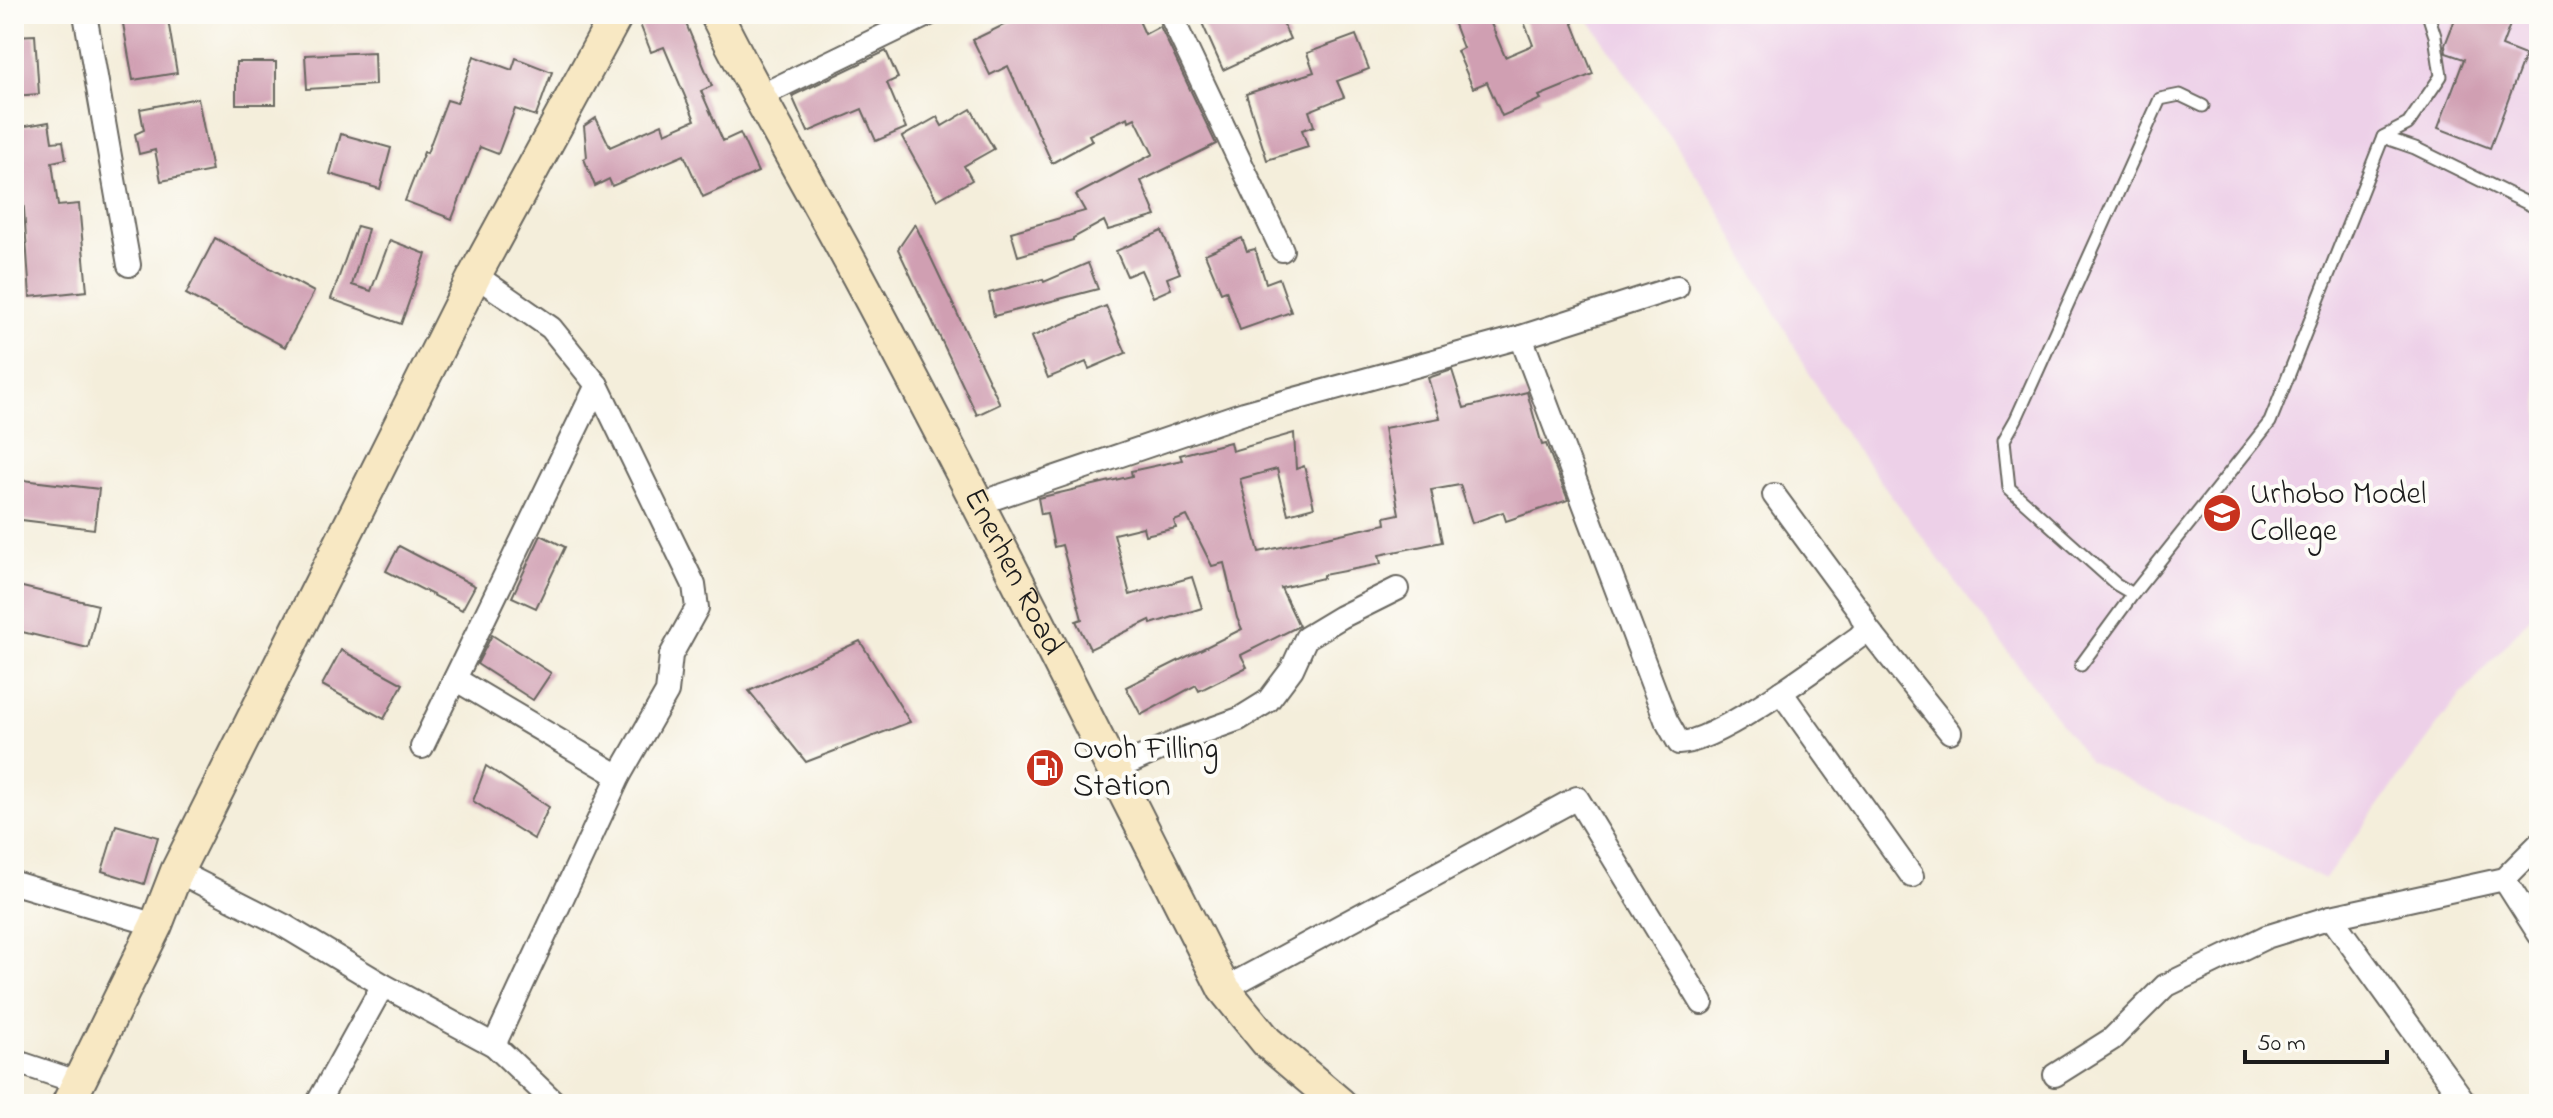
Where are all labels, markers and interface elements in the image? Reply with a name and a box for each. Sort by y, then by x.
place label: Urhobo Model College [2250,472,2426,556]
street label: Enerhen Road [950,480,1075,664]
school or university icon: Urhobo Model College [2201,492,2243,534]
place label: Ovoh Filling Station [1073,727,1218,811]
fuel station icon: Ovoh Filling Station [1024,747,1066,789]
scale bar [2245,1014,2387,1064]
text: 50 m [2257,1027,2306,1062]

